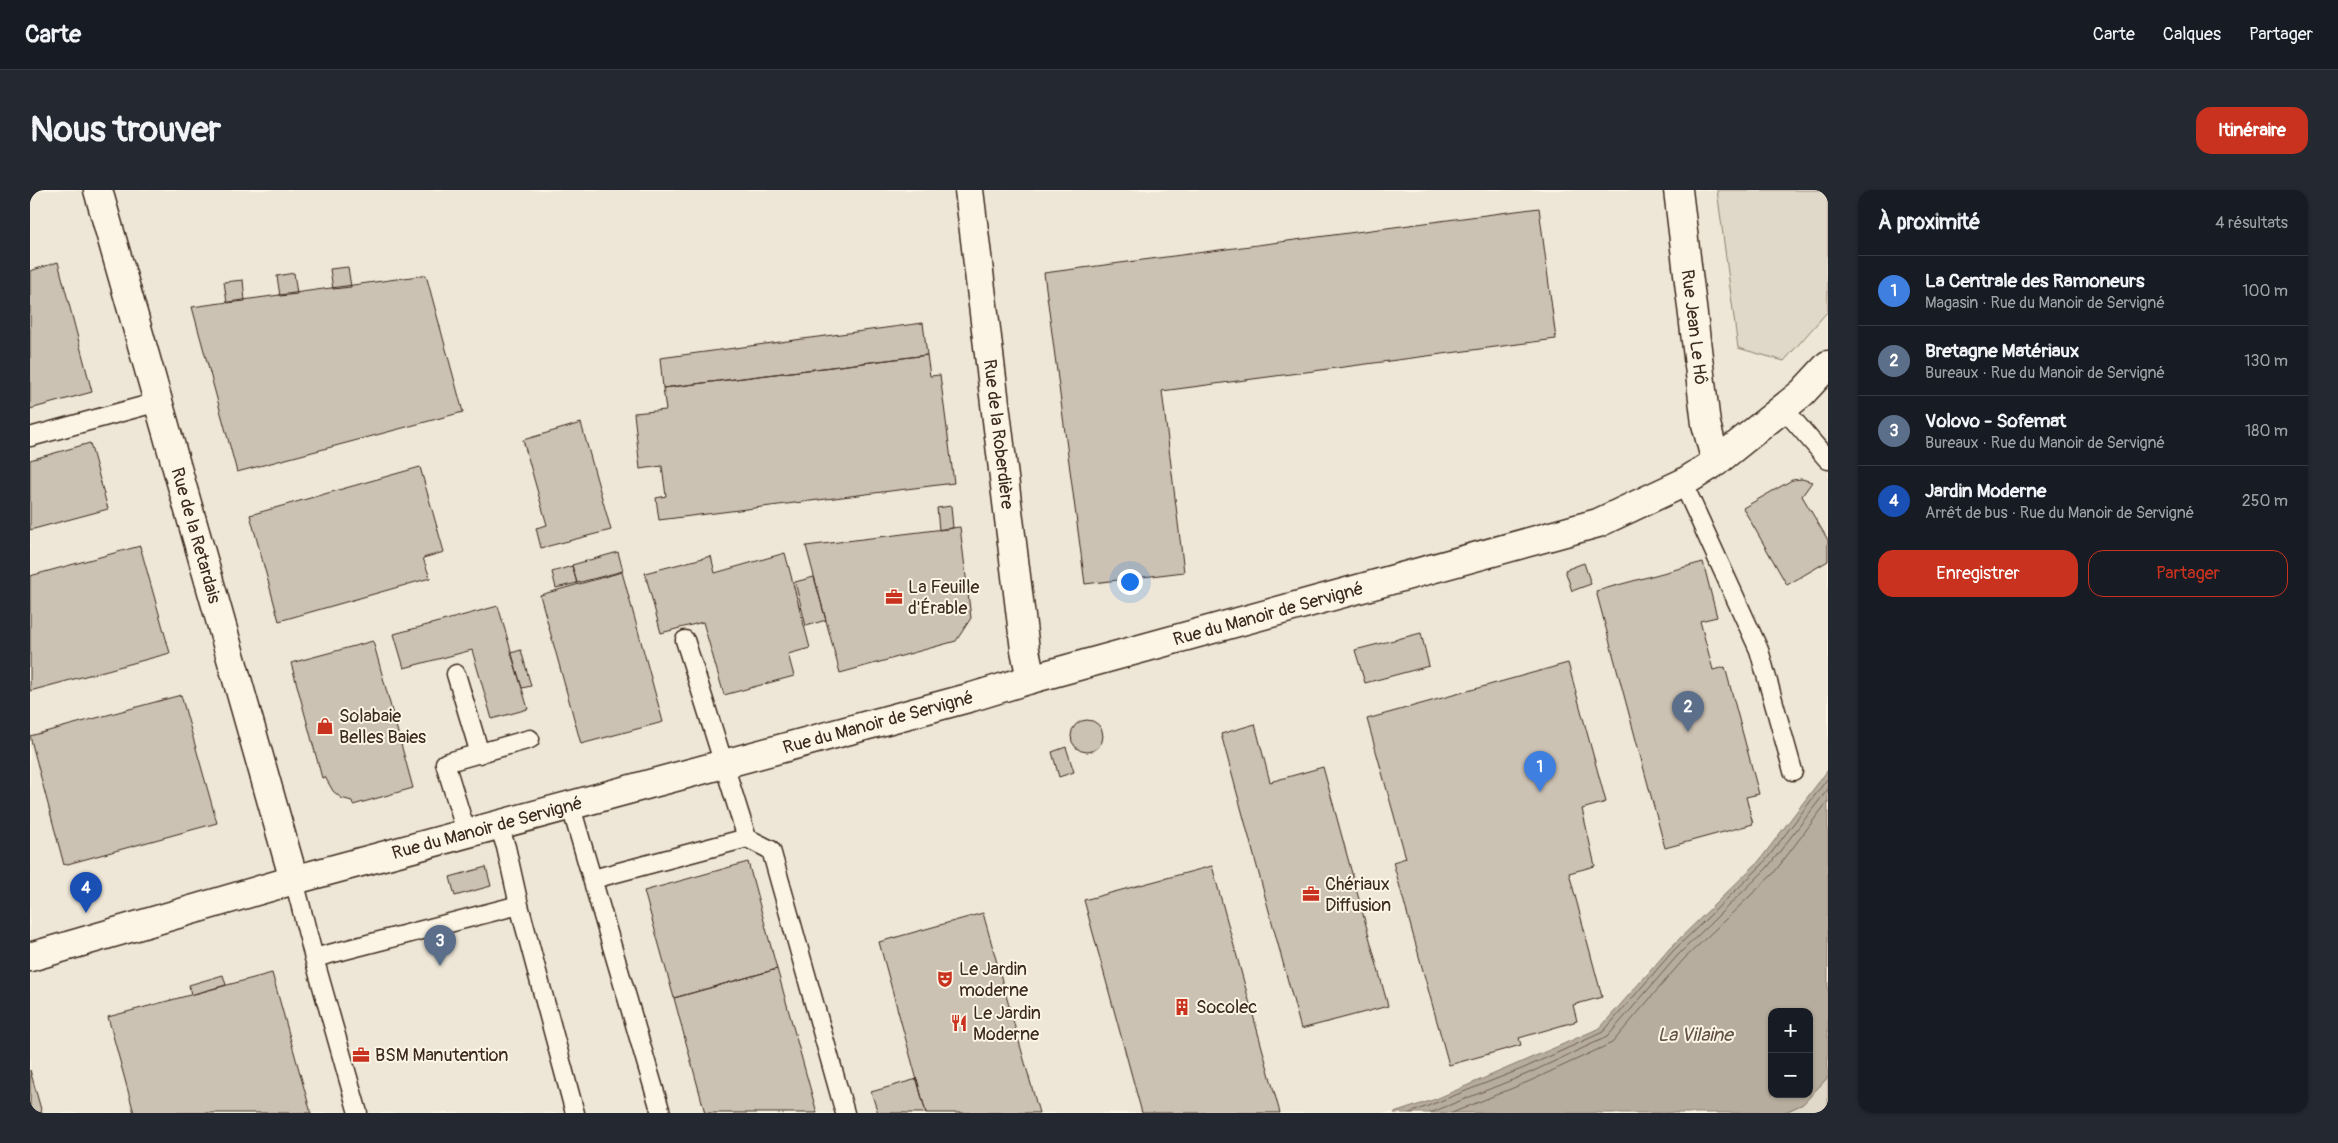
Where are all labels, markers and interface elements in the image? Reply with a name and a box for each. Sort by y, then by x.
text: Carte [25,20,81,49]
text: Carte [2093,23,2135,46]
text: Calques [2163,23,2221,46]
text: Partager [2249,23,2313,46]
button: Itinéraire [2196,107,2308,154]
text: Nous trouver [30,108,221,152]
text: À proximité [1878,209,1981,236]
text: 4 résultats [2215,213,2288,233]
street label: Rue Jean Le Hô [1676,268,1713,386]
text: La Centrale des Ramoneurs [1925,269,2144,293]
text: 1 [1891,281,1897,301]
text: 100 m [2242,281,2288,301]
text: Magasin · Rue du Manoir de Servigné [1925,293,2165,313]
text: Bretagne Matériaux [1925,339,2079,363]
text: 2 [1890,351,1898,371]
text: 130 m [2244,351,2288,371]
street label: Rue de la Roberdière [978,358,1019,511]
text: Bureaux · Rue du Manoir de Servigné [1925,363,2165,383]
text: Volovo - Sofemat [1925,409,2066,433]
text: 3 [1890,421,1898,441]
text: 180 m [2245,421,2288,441]
text: Bureaux · Rue du Manoir de Servigné [1925,433,2165,453]
street label: Rue de la Retardais [166,465,226,606]
text: Jardin Moderne [1925,479,2046,503]
text: 4 [1889,491,1899,511]
text: 250 m [2242,491,2288,511]
text: Arrêt de bus · Rue du Manoir de Servigné [1925,503,2194,523]
button: Enregistrer [1878,550,2078,597]
button: Partager [2088,550,2288,597]
your location [1117,569,1143,595]
place label: La Feuille d'Érable [908,576,979,620]
street label: Rue du Manoir de Servigné [1170,577,1366,651]
office icon: La Feuille d'Érable [884,587,904,607]
street label: Rue du Manoir de Servigné [780,686,976,759]
pin: 2 [1672,691,1704,732]
place label: Solabaie Belles Baies [339,705,426,749]
shop icon: Solabaie Belles Baies [315,716,335,736]
pin: 1 [1524,751,1556,792]
street label: Rue du Manoir de Servigné [389,791,585,865]
pin: 4 [70,872,102,913]
place label: Chériaux Diffusion [1325,873,1391,917]
office icon: Chériaux Diffusion [1301,884,1321,904]
pin: 3 [424,925,456,966]
place label: Le Jardin moderne [959,958,1028,1002]
theatre icon: Le Jardin moderne [935,969,955,989]
place label: Socolec [1196,996,1257,1019]
building icon: Socolec [1172,997,1192,1017]
place label: Le Jardin Moderne [973,1002,1041,1046]
map controls [1768,1008,1813,1098]
button: + [1768,1008,1813,1053]
restaurant icon: Le Jardin Moderne [949,1013,969,1033]
water label: La Vilaine [1657,1023,1734,1047]
place label: BSM Manutention [375,1044,509,1067]
office icon: BSM Manutention [351,1045,371,1065]
button: − [1768,1053,1813,1098]

